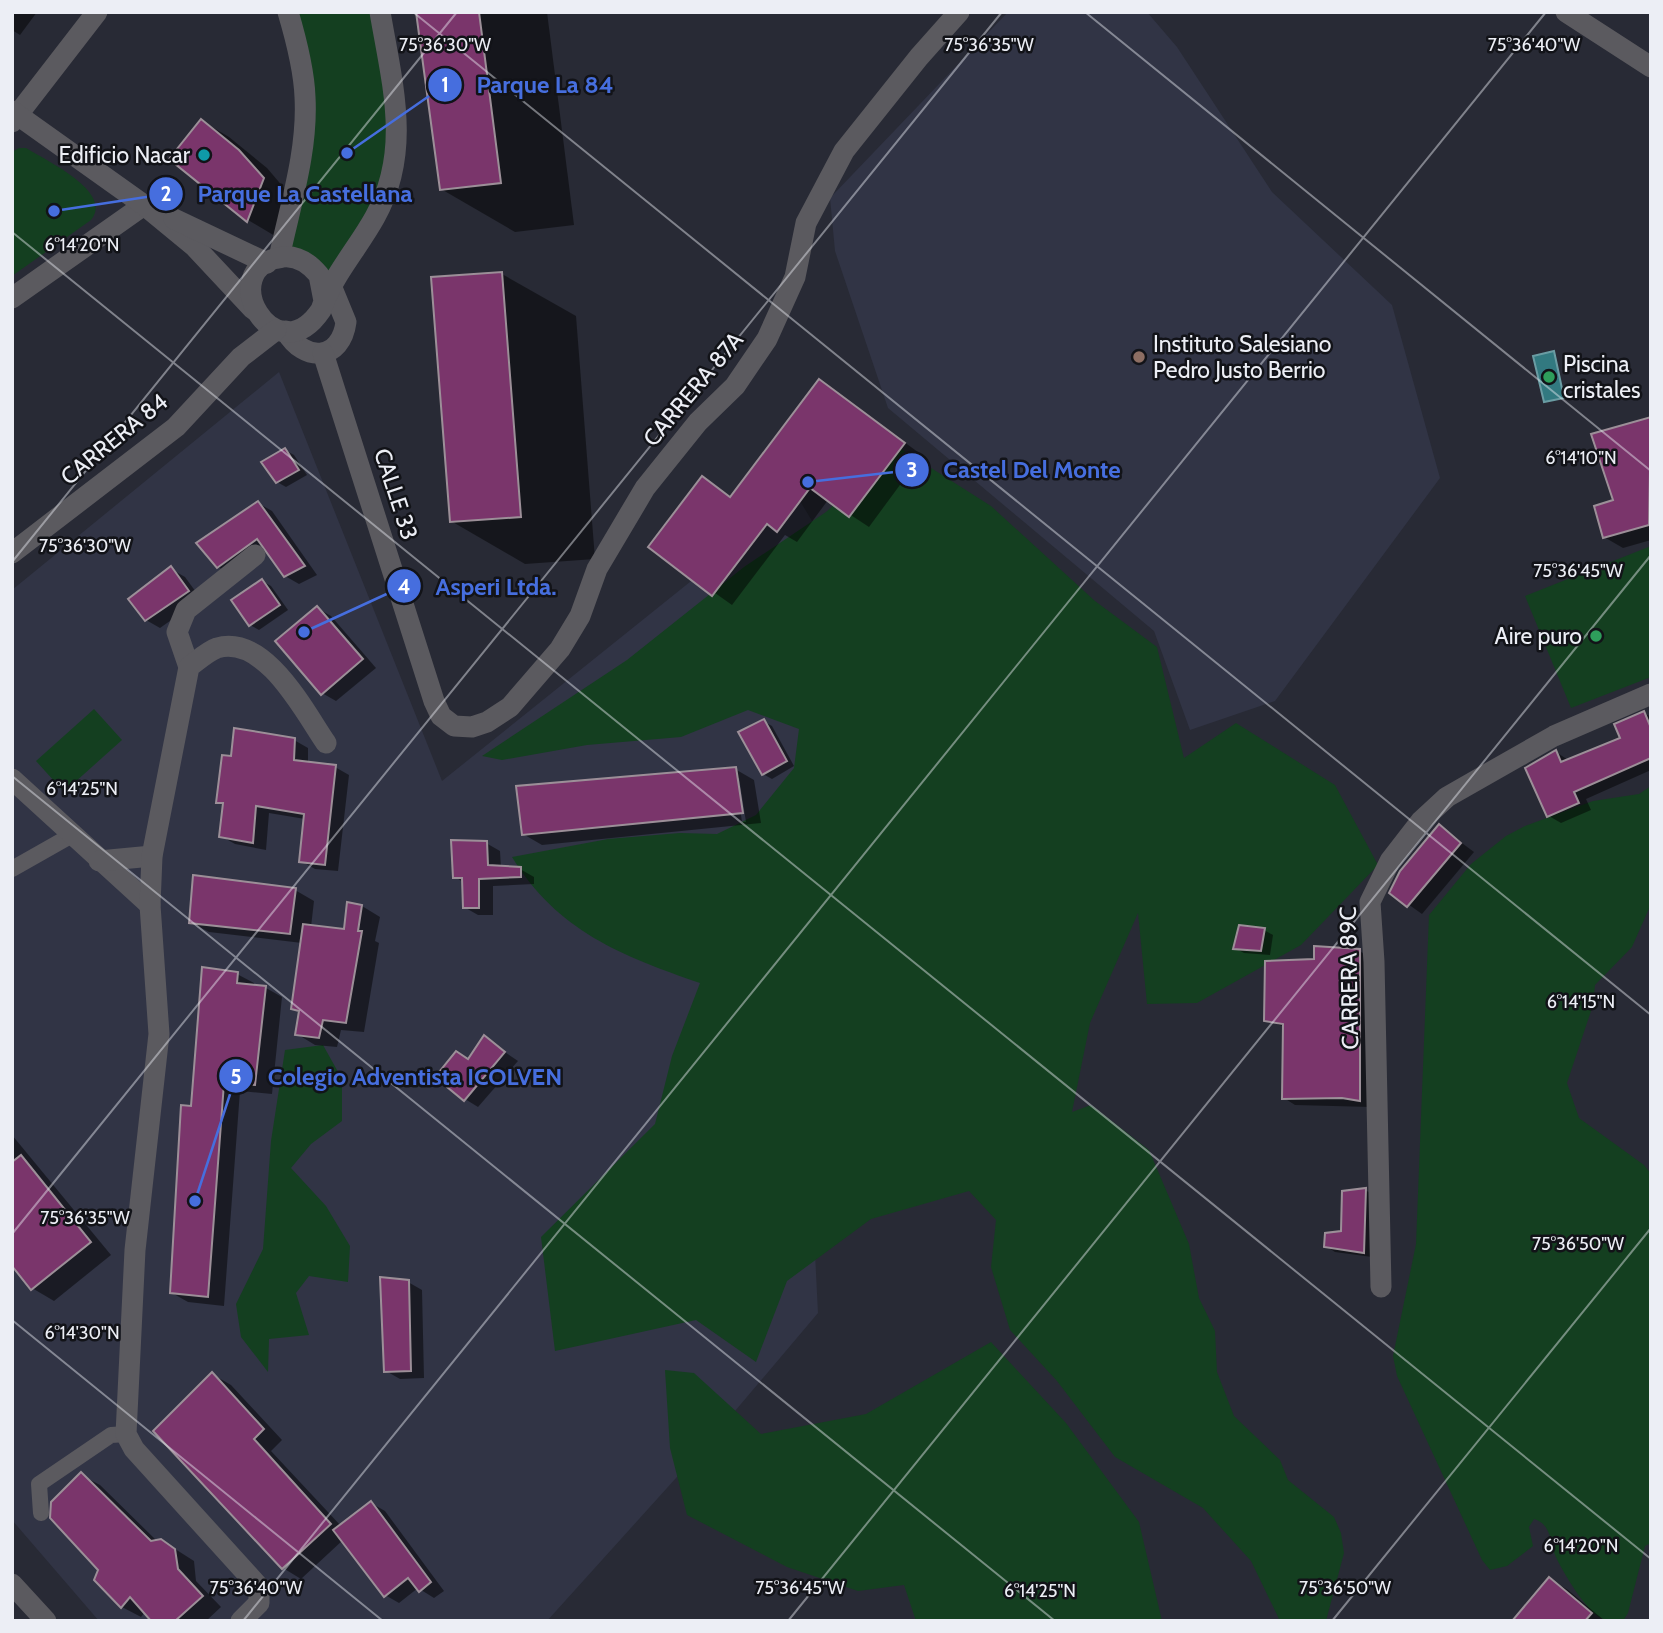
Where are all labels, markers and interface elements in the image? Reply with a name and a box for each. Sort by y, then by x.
text: 75°36'30"W [399,34,491,56]
text: 75°36'35"W [944,34,1034,56]
text: 75°36'40"W [1488,34,1580,56]
callout: Parque La 84 [428,62,628,107]
text: Parque La 84 [476,70,614,99]
text: 1 [441,72,449,97]
place label: Edificio Nacar [59,141,191,169]
marker: Edificio Nacar [196,147,212,163]
callout: Parque La Castellana [148,171,426,216]
text: Parque La Castellana [198,179,412,208]
text: 2 [160,181,172,206]
text: 6°14'20"N [45,234,119,256]
street label: CARRERA 87A [637,326,749,452]
place label: Instituto Salesiano Pedro Justo Berrio [1153,330,1331,384]
marker: Instituto Salesiano Pedro Justo Berrio [1131,349,1147,365]
place label: Piscina cristales [1563,350,1641,404]
marker: Piscina cristales [1541,369,1557,385]
street label: CARRERA 84 [55,387,173,491]
street label: CALLE 33 [368,445,424,543]
callout: Castel Del Monte [895,447,1135,492]
text: 6°14'10"N [1545,447,1617,469]
text: Castel Del Monte [943,455,1121,484]
text: 3 [906,457,918,482]
text: 75°36'30"W [39,535,131,557]
text: 75°36'45"W [1533,560,1623,582]
callout: Asperi Ltda. [387,564,571,609]
text: Asperi Ltda. [435,572,557,601]
text: 4 [397,574,411,599]
place label: Aire puro [1495,622,1582,650]
marker: Aire puro [1588,628,1604,644]
text: 6°14'25"N [46,778,118,800]
street label: CARRERA 89C [1334,906,1364,1050]
text: 6°14'15"N [1547,991,1615,1013]
callout: Colegio Adventista ICOLVEN [218,1054,576,1099]
text: Colegio Adventista ICOLVEN [268,1062,562,1091]
text: 5 [230,1064,242,1089]
text: 75°36'35"W [40,1207,130,1229]
text: 75°36'50"W [1532,1233,1624,1255]
text: 6°14'30"N [44,1322,120,1344]
text: 6°14'20"N [1544,1535,1618,1557]
text: 75°36'40"W [210,1577,302,1599]
text: 75°36'45"W [755,1577,845,1599]
text: 75°36'50"W [1299,1577,1391,1599]
text: 6°14'25"N [1004,1580,1076,1602]

